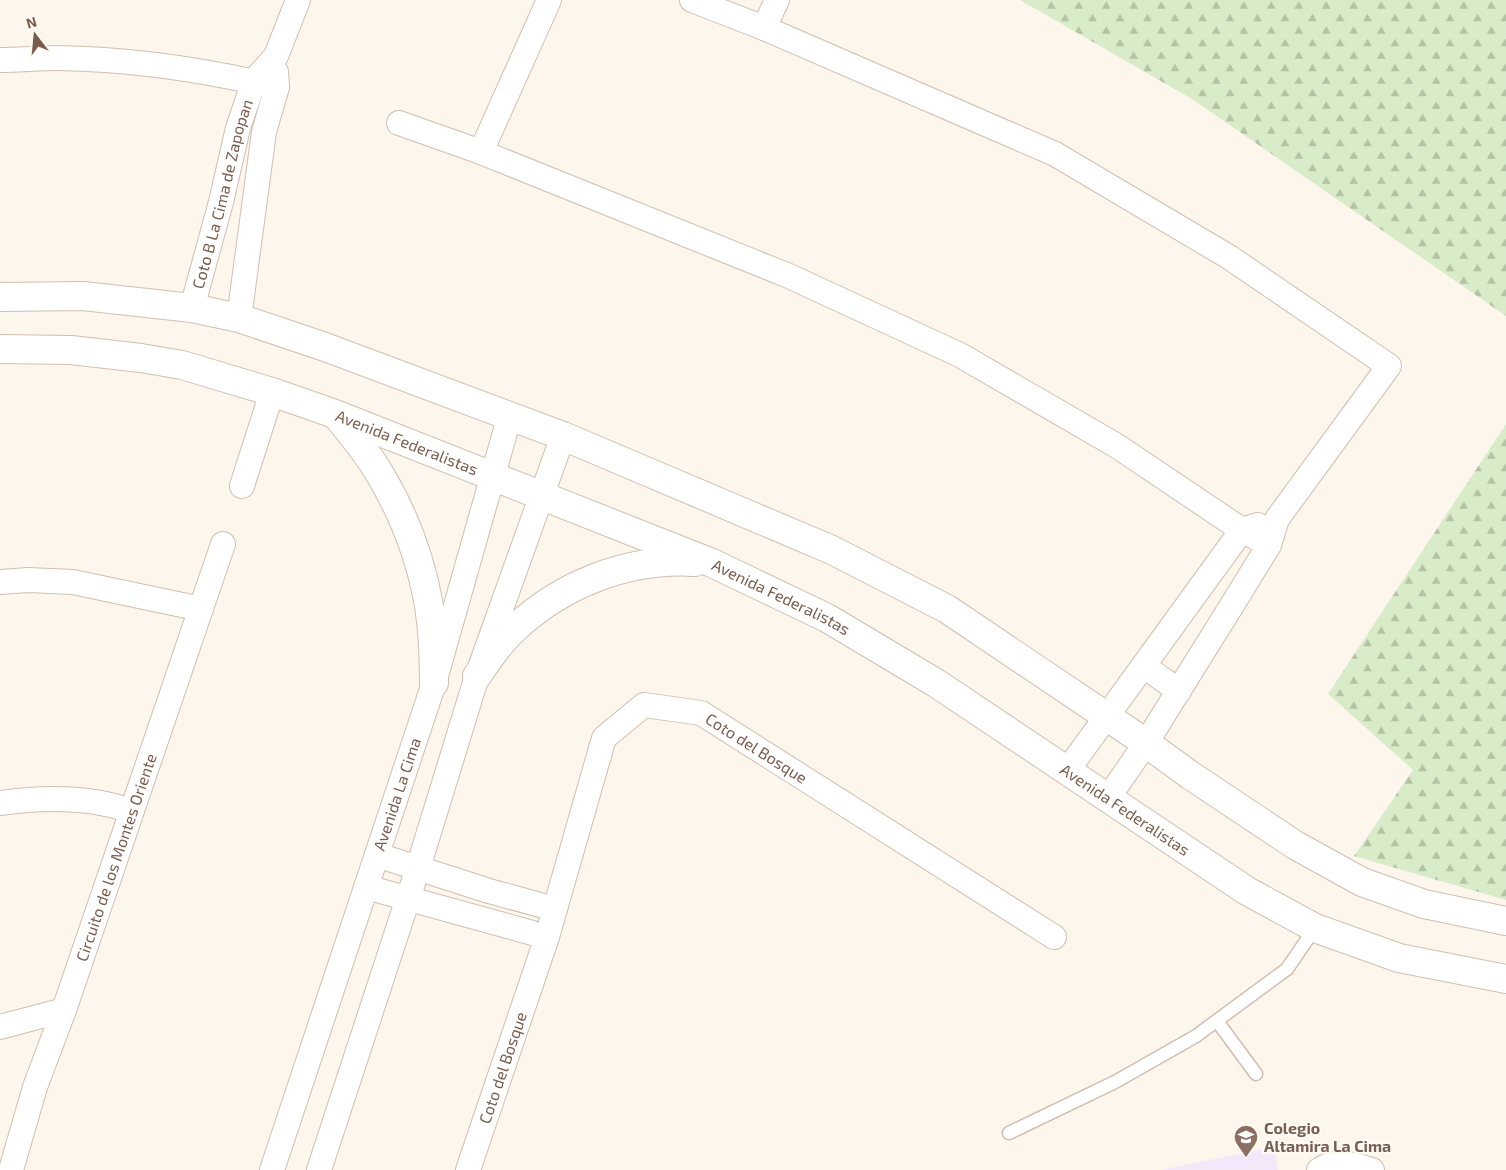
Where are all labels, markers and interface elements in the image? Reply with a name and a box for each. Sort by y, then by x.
north arrow [10,10,60,60]
text: N [24,12,38,32]
street label: Coto B La Cima de Zapopan [188,96,256,291]
street label: Avenida Federalistas [333,405,481,479]
street label: Avenida Federalistas [709,555,854,639]
street label: Coto del Bosque [702,708,811,787]
street label: Avenida La Cima [369,735,424,853]
street label: Circuito de los Montes Oriente [71,751,160,964]
street label: Avenida Federalistas [1057,759,1194,859]
street label: Coto del Bosque [474,1009,530,1126]
place label: Colegio Altamira La Cima [1264,1118,1391,1155]
school or university icon: Colegio Altamira La Cima [1233,1124,1259,1158]

